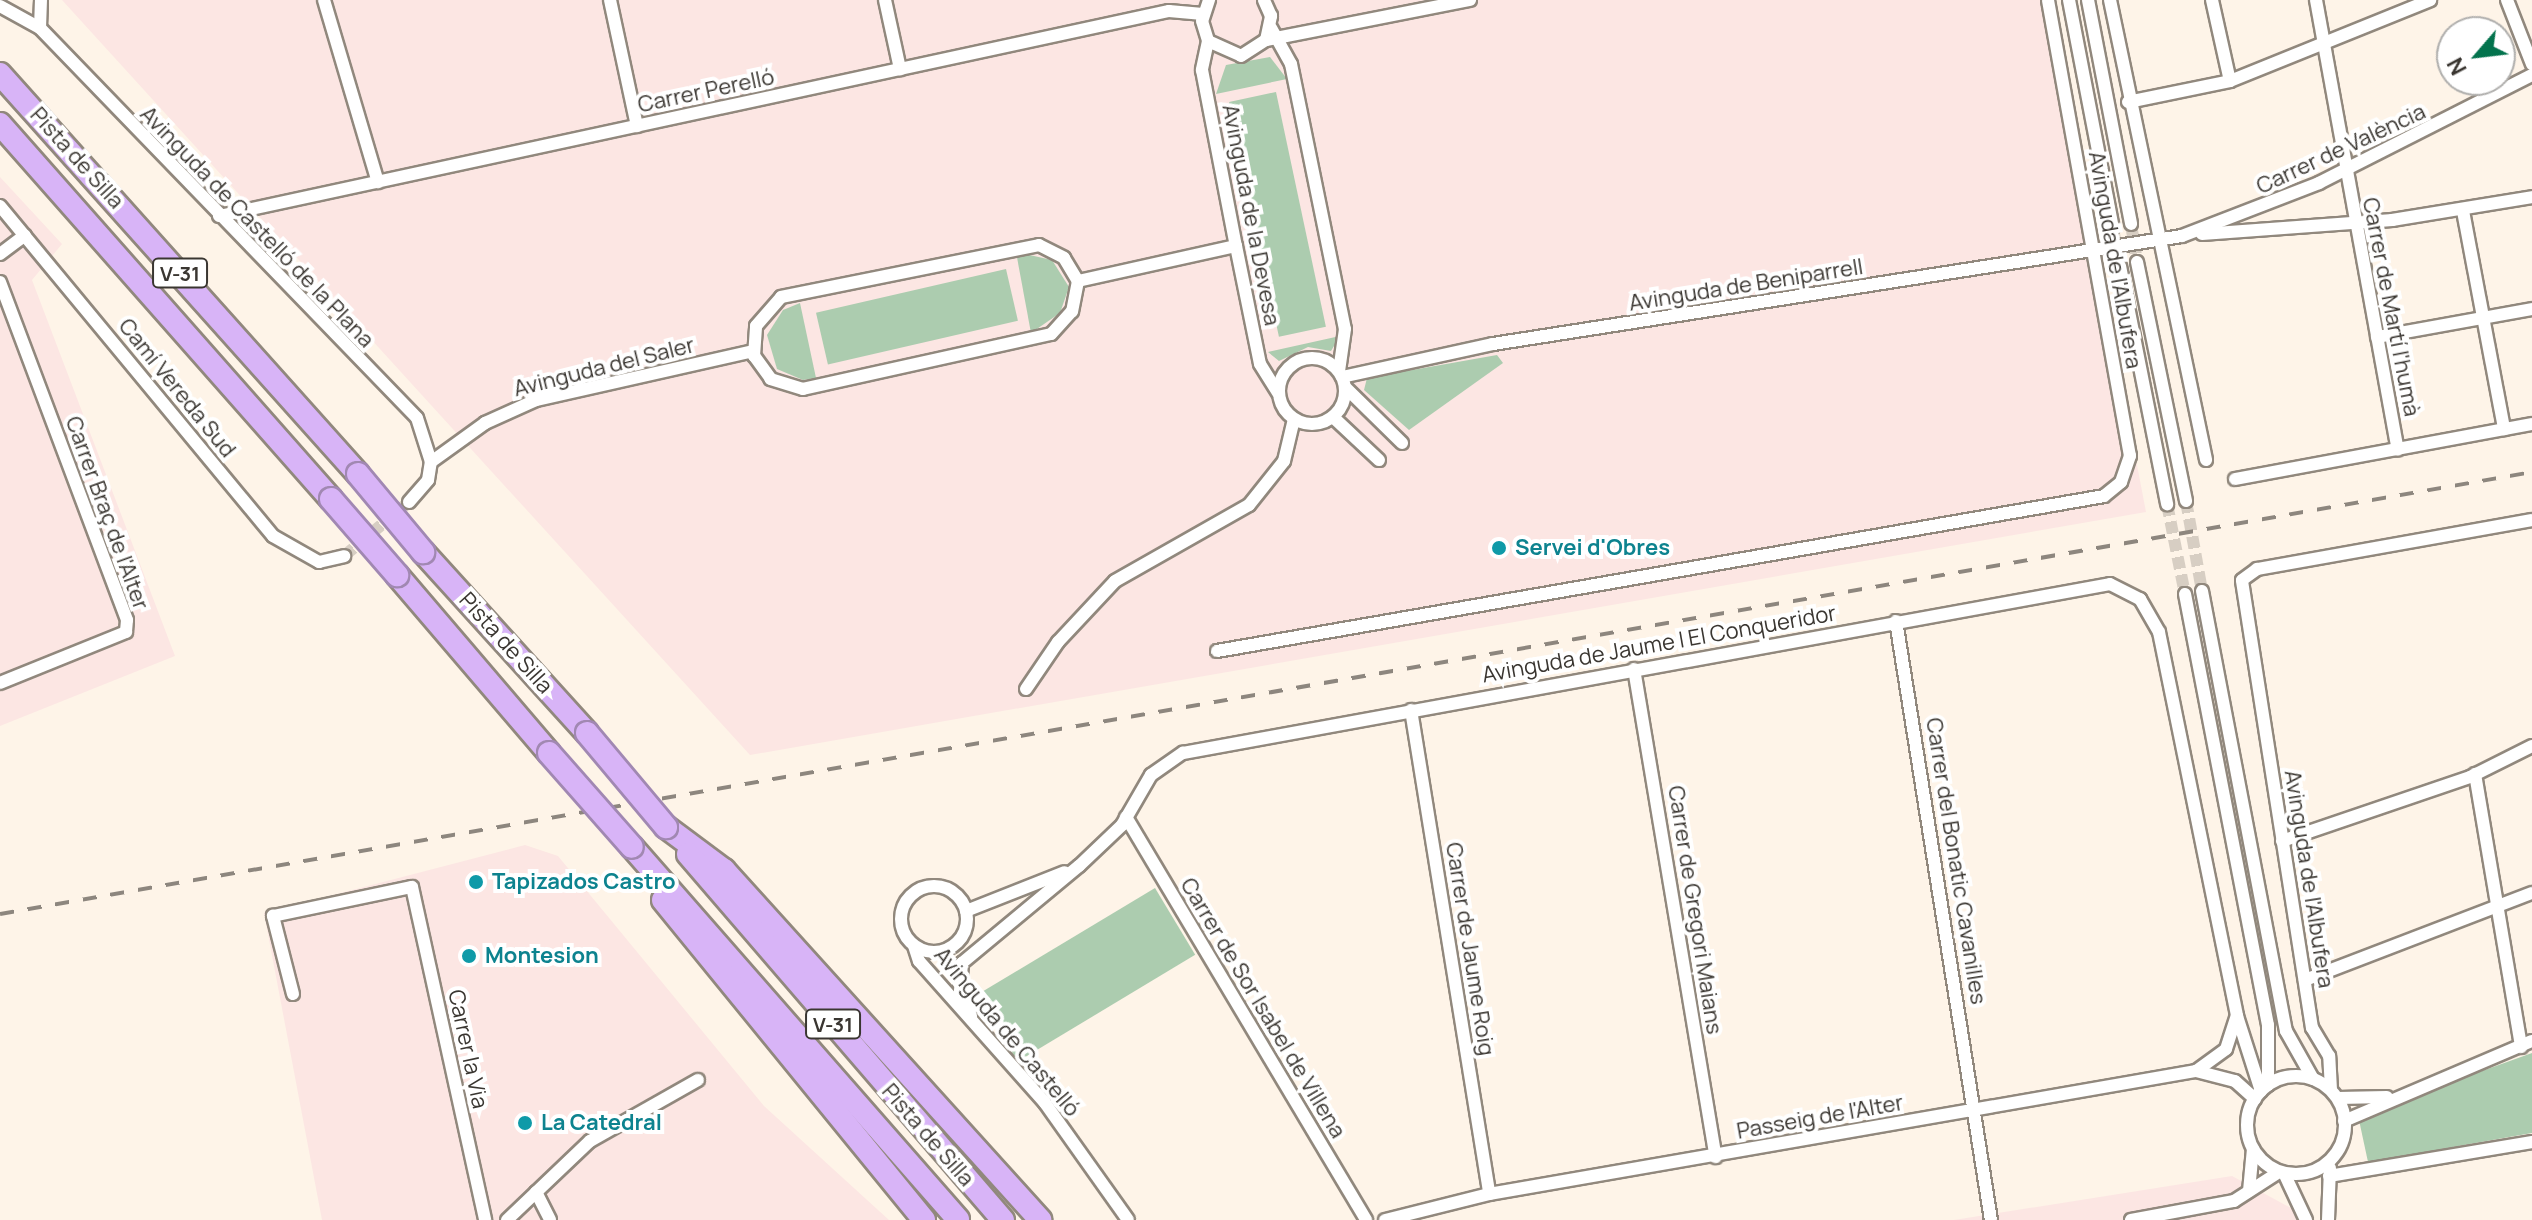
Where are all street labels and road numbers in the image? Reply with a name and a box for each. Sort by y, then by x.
street label: Carrer Perelló [635,64,777,118]
street label: Carrer de València [2252,98,2430,200]
street label: Avinguda de Castelló de la Plana [135,101,379,353]
street label: Pista de Silla [25,102,129,214]
street label: Avinguda de la Devesa [1217,102,1285,328]
street label: Avinguda de l'Albufera [2083,149,2147,371]
street label: Carrer de Martí l'humà [2357,195,2425,419]
street label: Avinguda de Beniparrell [1627,253,1865,317]
road number: V-31 [152,257,208,289]
street label: Camí Vereda Sud [113,313,241,463]
street label: Avinguda del Saler [511,332,697,402]
street label: Carrer Braç de l'Alter [60,413,154,613]
street label: Pista de Silla [454,587,558,699]
street label: Avinguda de Jaume I El Conqueridor [1480,600,1838,688]
street label: Carrer del Bonatic Cavanilles [1920,716,1992,1006]
street label: Avinguda de l'Albufera [2279,768,2339,990]
street label: Carrer de Gregori Maians [1662,784,1728,1036]
street label: Carrer de Jaume Roig [1440,841,1500,1057]
street label: Carrer de Sor Isabel de Villena [1175,873,1351,1143]
street label: Avinguda de Castelló [929,942,1085,1122]
street label: Carrer la Via [443,987,493,1111]
road number: V-31 [805,1008,861,1040]
street label: Pista de Silla [876,1078,980,1192]
street label: Passeig de l'Alter [1735,1089,1905,1145]

